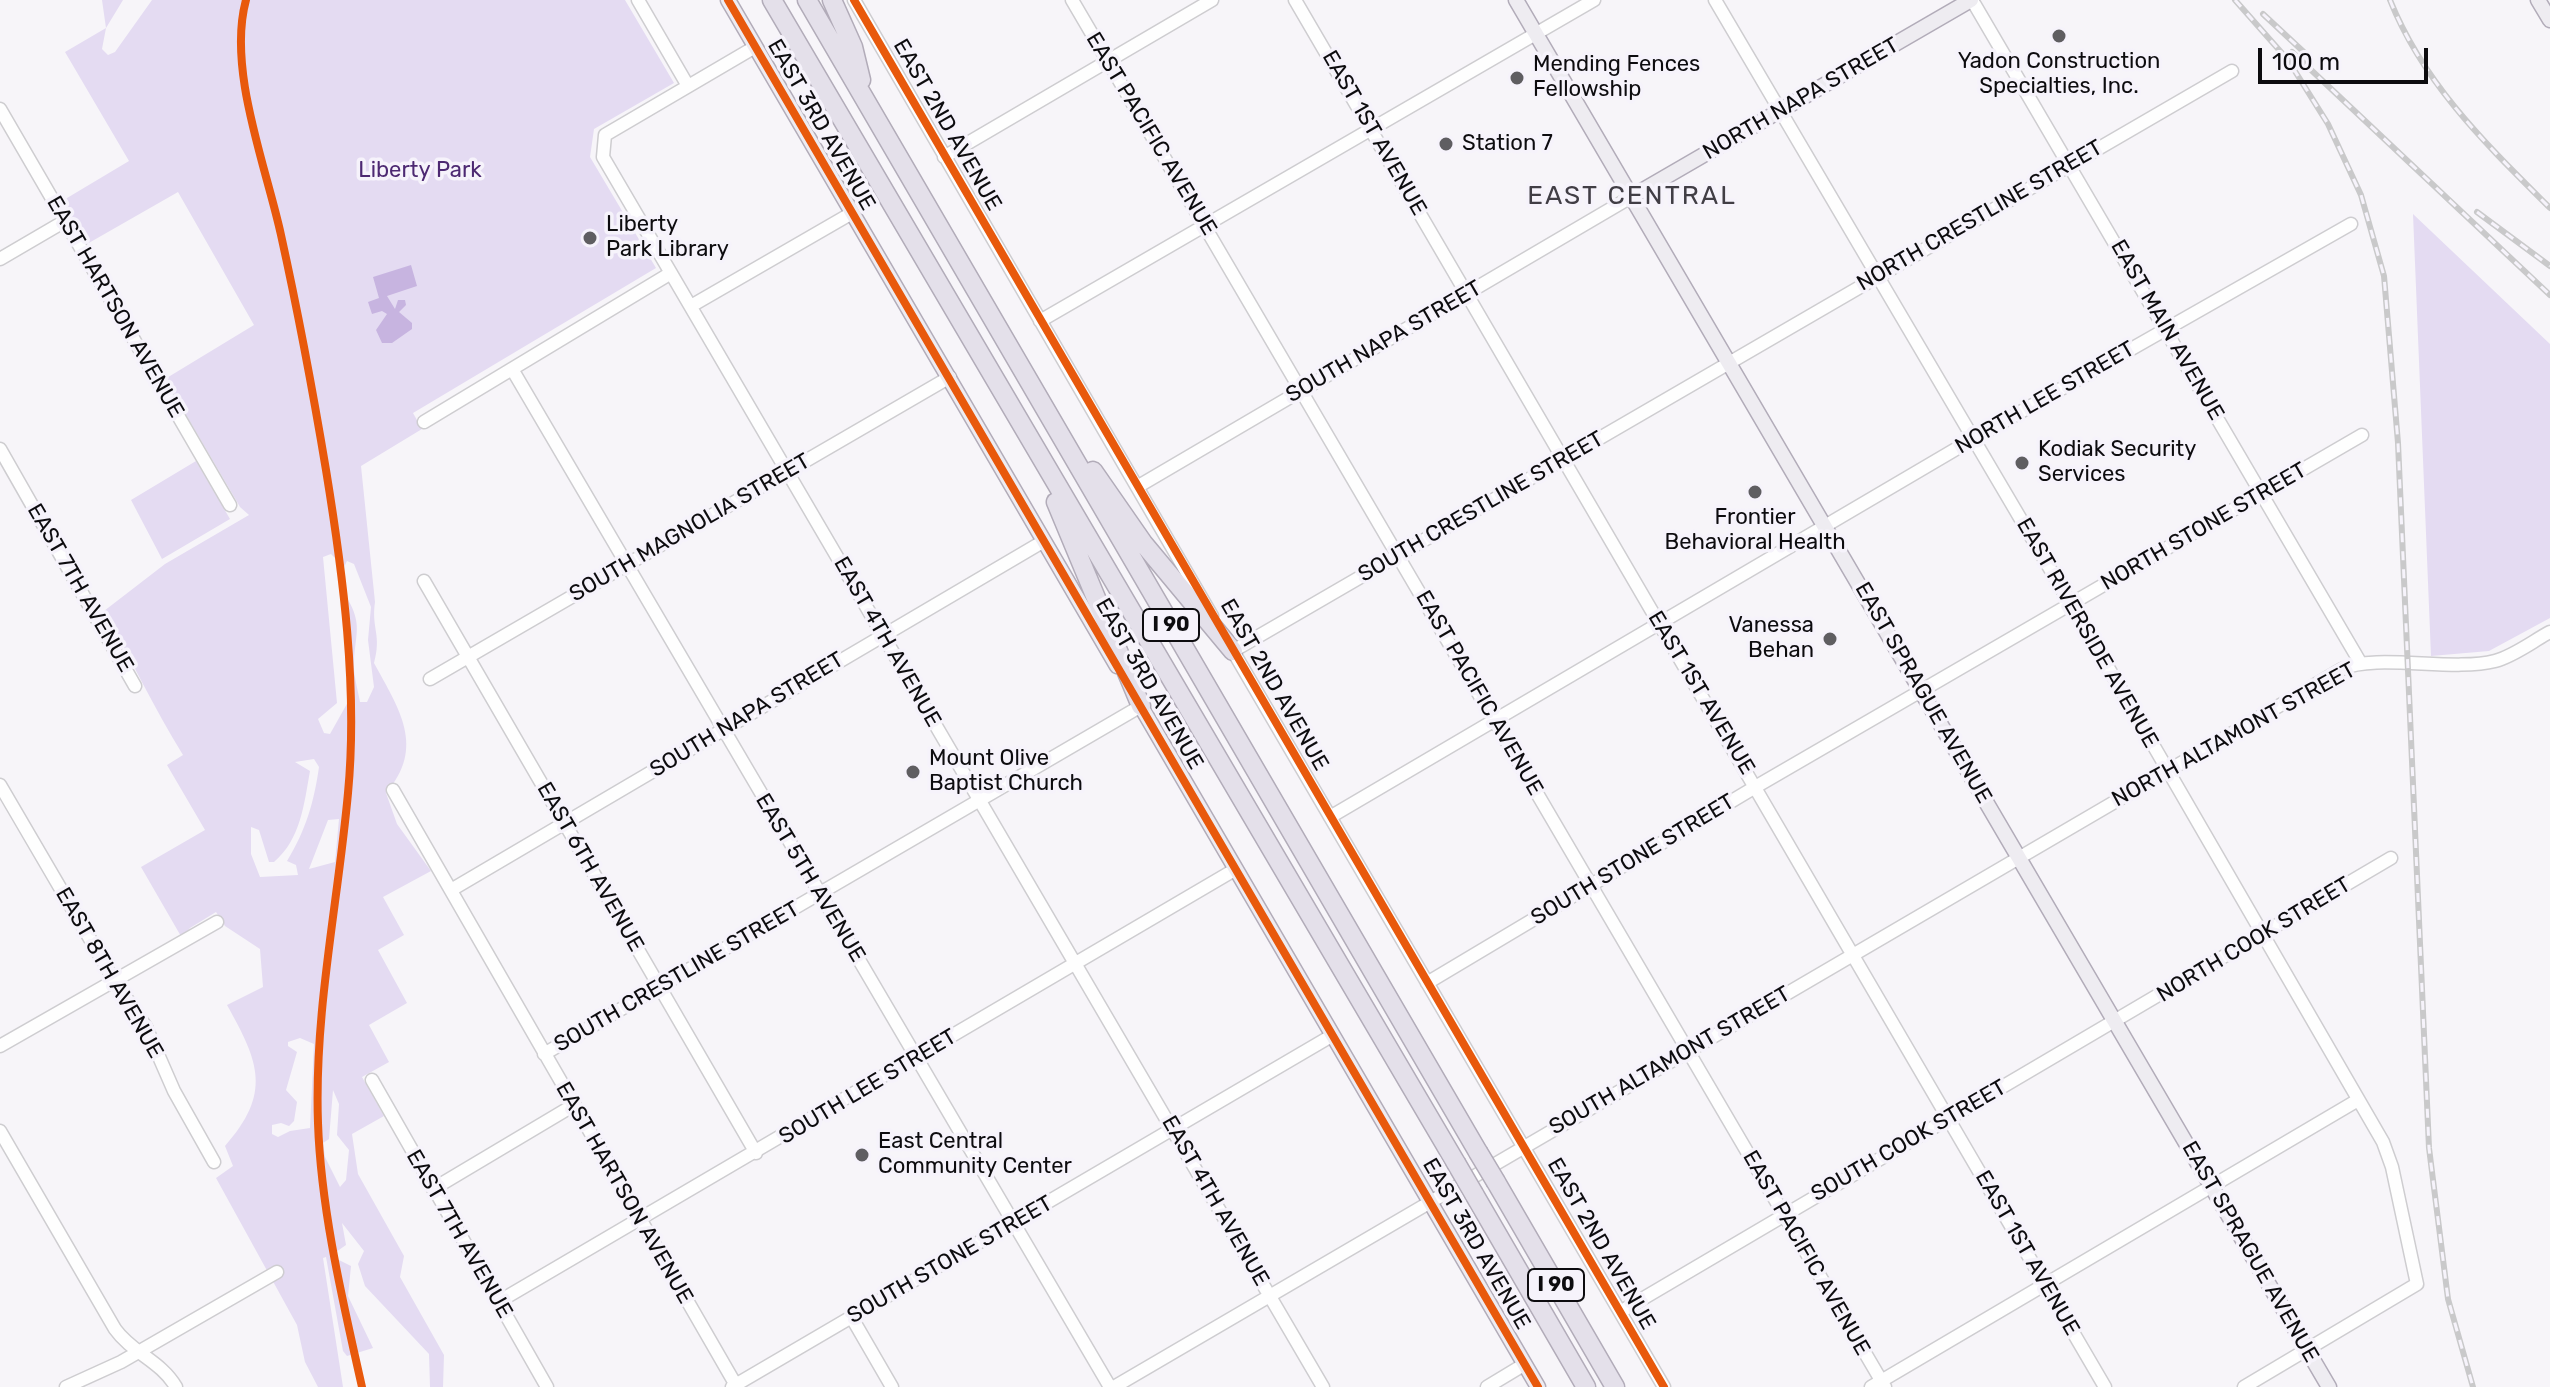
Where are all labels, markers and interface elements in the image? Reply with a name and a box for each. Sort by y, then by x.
marker: Yadon Construction Specialties, Inc. [2050,27,2068,45]
street label: EAST PACIFIC AVENUE [1080,28,1222,240]
street label: NORTH NAPA STREET [1698,32,1904,166]
scale bar [2262,32,2432,82]
street label: EAST 3RD AVENUE [761,35,881,215]
street label: EAST 2ND AVENUE [887,35,1007,215]
street label: EAST 1ST AVENUE [1316,46,1432,220]
text: 100 m [2272,48,2340,76]
place label: Yadon Construction Specialties, Inc. [1958,49,2160,100]
place label: Mending Fences Fellowship [1533,52,1700,104]
marker: Mending Fences Fellowship [1508,69,1526,87]
place label: Station 7 [1462,131,1553,157]
marker: Station 7 [1437,135,1455,153]
street label: NORTH CRESTLINE STREET [1852,135,2108,297]
park label: Liberty Park [358,158,482,184]
district label: EAST CENTRAL [1527,180,1737,212]
street label: EAST HARTSON AVENUE [41,191,189,423]
place label: Liberty Park Library [606,212,729,264]
marker: Liberty Park Library [581,229,599,247]
street label: EAST MAIN AVENUE [2105,235,2229,425]
street label: SOUTH NAPA STREET [1282,275,1486,409]
street label: NORTH LEE STREET [1951,336,2139,460]
street label: SOUTH CRESTLINE STREET [1354,426,1608,588]
place label: Kodiak Security Services [2038,437,2196,488]
street label: SOUTH MAGNOLIA STREET [565,448,815,608]
marker: Kodiak Security Services [2013,454,2031,472]
street label: NORTH STONE STREET [2096,457,2312,597]
marker: Frontier Behavioral Health [1746,483,1764,501]
street label: EAST 7TH AVENUE [21,499,139,677]
place label: Frontier Behavioral Health [1664,505,1846,556]
street label: EAST RIVERSIDE AVENUE [2010,513,2164,753]
street label: EAST 4TH AVENUE [828,552,946,732]
street label: EAST SPRAGUE AVENUE [1849,578,1997,808]
street label: EAST PACIFIC AVENUE [1410,586,1548,800]
street label: EAST 3RD AVENUE [1089,594,1209,774]
street label: EAST 2ND AVENUE [1214,595,1334,775]
street label: EAST 1ST AVENUE [1642,606,1760,780]
road number: I 90 [1143,609,1199,641]
place label: Vanessa Behan [1728,613,1814,664]
marker: Vanessa Behan [1821,630,1839,648]
street label: SOUTH NAPA STREET [645,647,849,783]
street label: NORTH ALTAMONT STREET [2108,657,2360,813]
place label: Mount Olive Baptist Church [929,746,1083,798]
marker: Mount Olive Baptist Church [904,763,922,781]
street label: EAST 6TH AVENUE [531,778,649,956]
street label: EAST 5TH AVENUE [749,789,871,967]
street label: SOUTH STONE STREET [1526,789,1740,931]
street label: NORTH COOK STREET [2152,872,2356,1008]
street label: EAST 8TH AVENUE [49,883,169,1063]
street label: SOUTH CRESTLINE STREET [550,896,804,1058]
street label: SOUTH ALTAMONT STREET [1545,981,1795,1141]
street label: SOUTH LEE STREET [774,1024,962,1150]
street label: SOUTH COOK STREET [1807,1074,2011,1208]
street label: EAST HARTSON AVENUE [550,1077,698,1309]
street label: EAST 4TH AVENUE [1156,1111,1274,1291]
place label: East Central Community Center [878,1129,1072,1180]
street label: EAST SPRAGUE AVENUE [2176,1137,2324,1367]
street label: EAST 7TH AVENUE [400,1145,518,1323]
marker: East Central Community Center [853,1146,871,1164]
street label: EAST PACIFIC AVENUE [1737,1146,1875,1360]
street label: EAST 3RD AVENUE [1416,1154,1536,1334]
street label: EAST 2ND AVENUE [1541,1154,1661,1334]
street label: EAST 1ST AVENUE [1969,1166,2085,1340]
street label: SOUTH STONE STREET [843,1190,1057,1330]
road number: I 90 [1528,1269,1584,1301]

